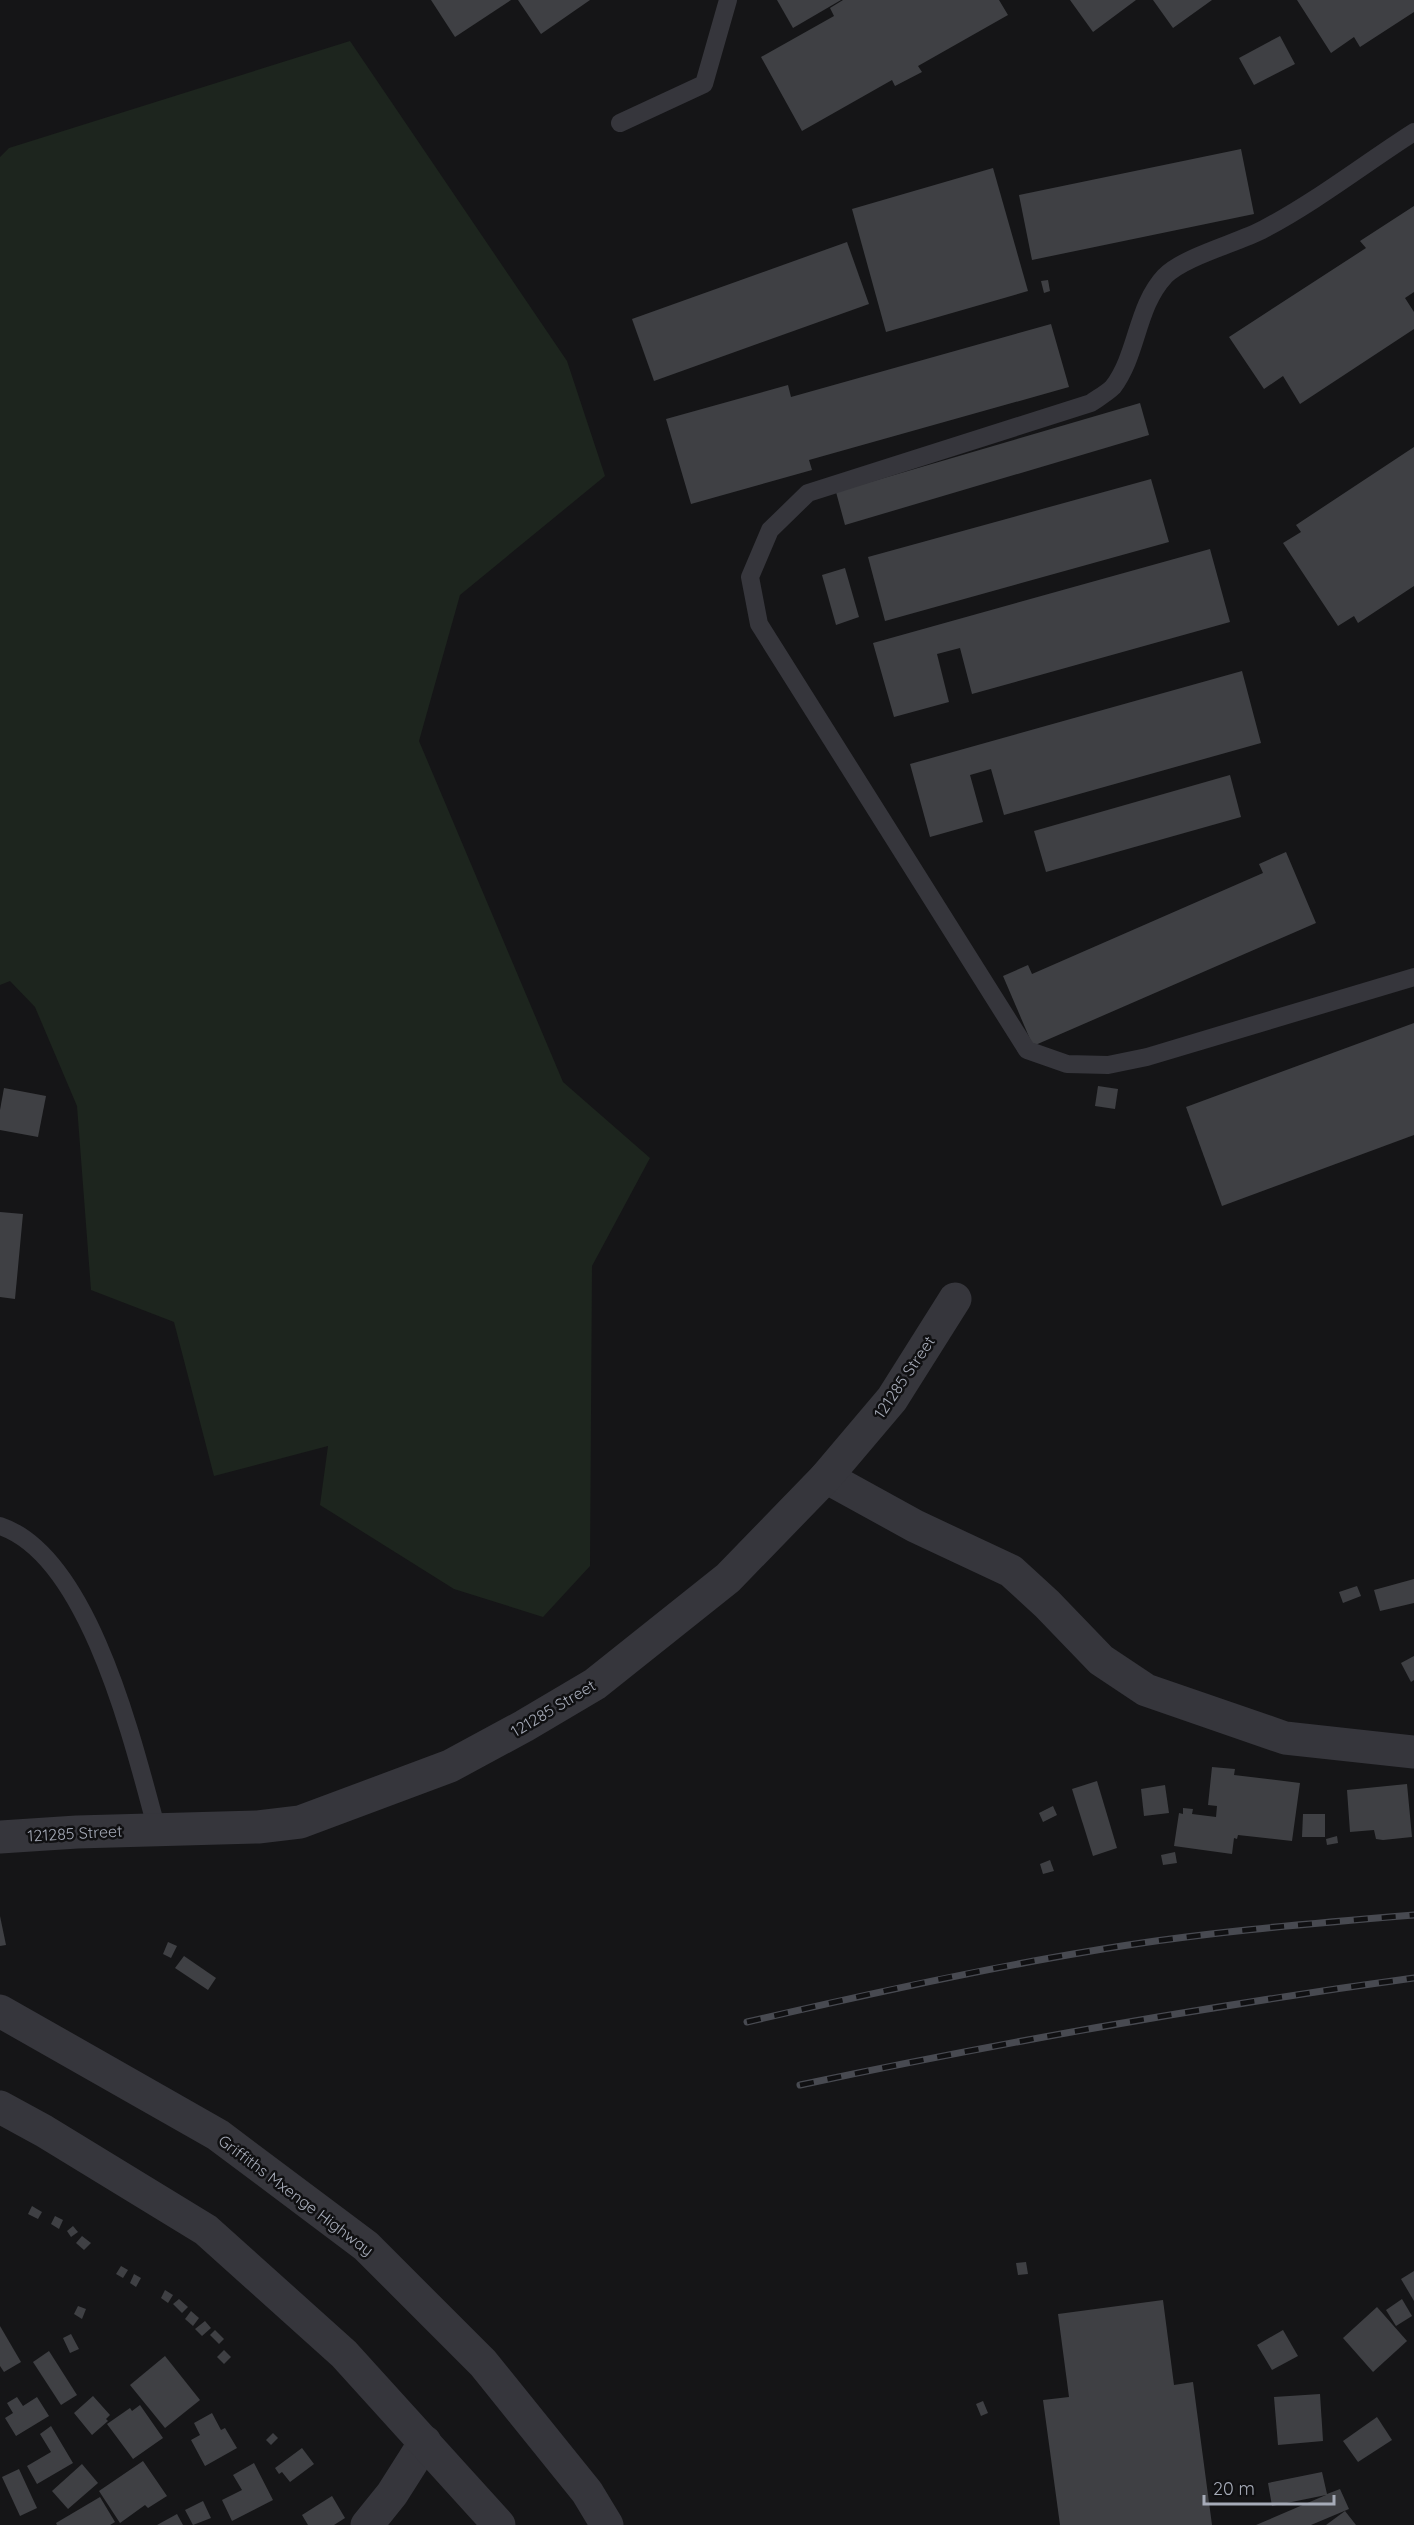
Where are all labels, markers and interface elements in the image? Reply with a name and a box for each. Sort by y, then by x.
street label: 121285 Street [869,1332,939,1422]
street label: 121285 Street [507,1675,599,1741]
street label: 121285 Street [27,1821,123,1845]
street label: Griffiths Mxenge Highway [214,2130,378,2260]
scale bar [1204,2468,1334,2506]
text: 20 m [1213,2477,1255,2500]

